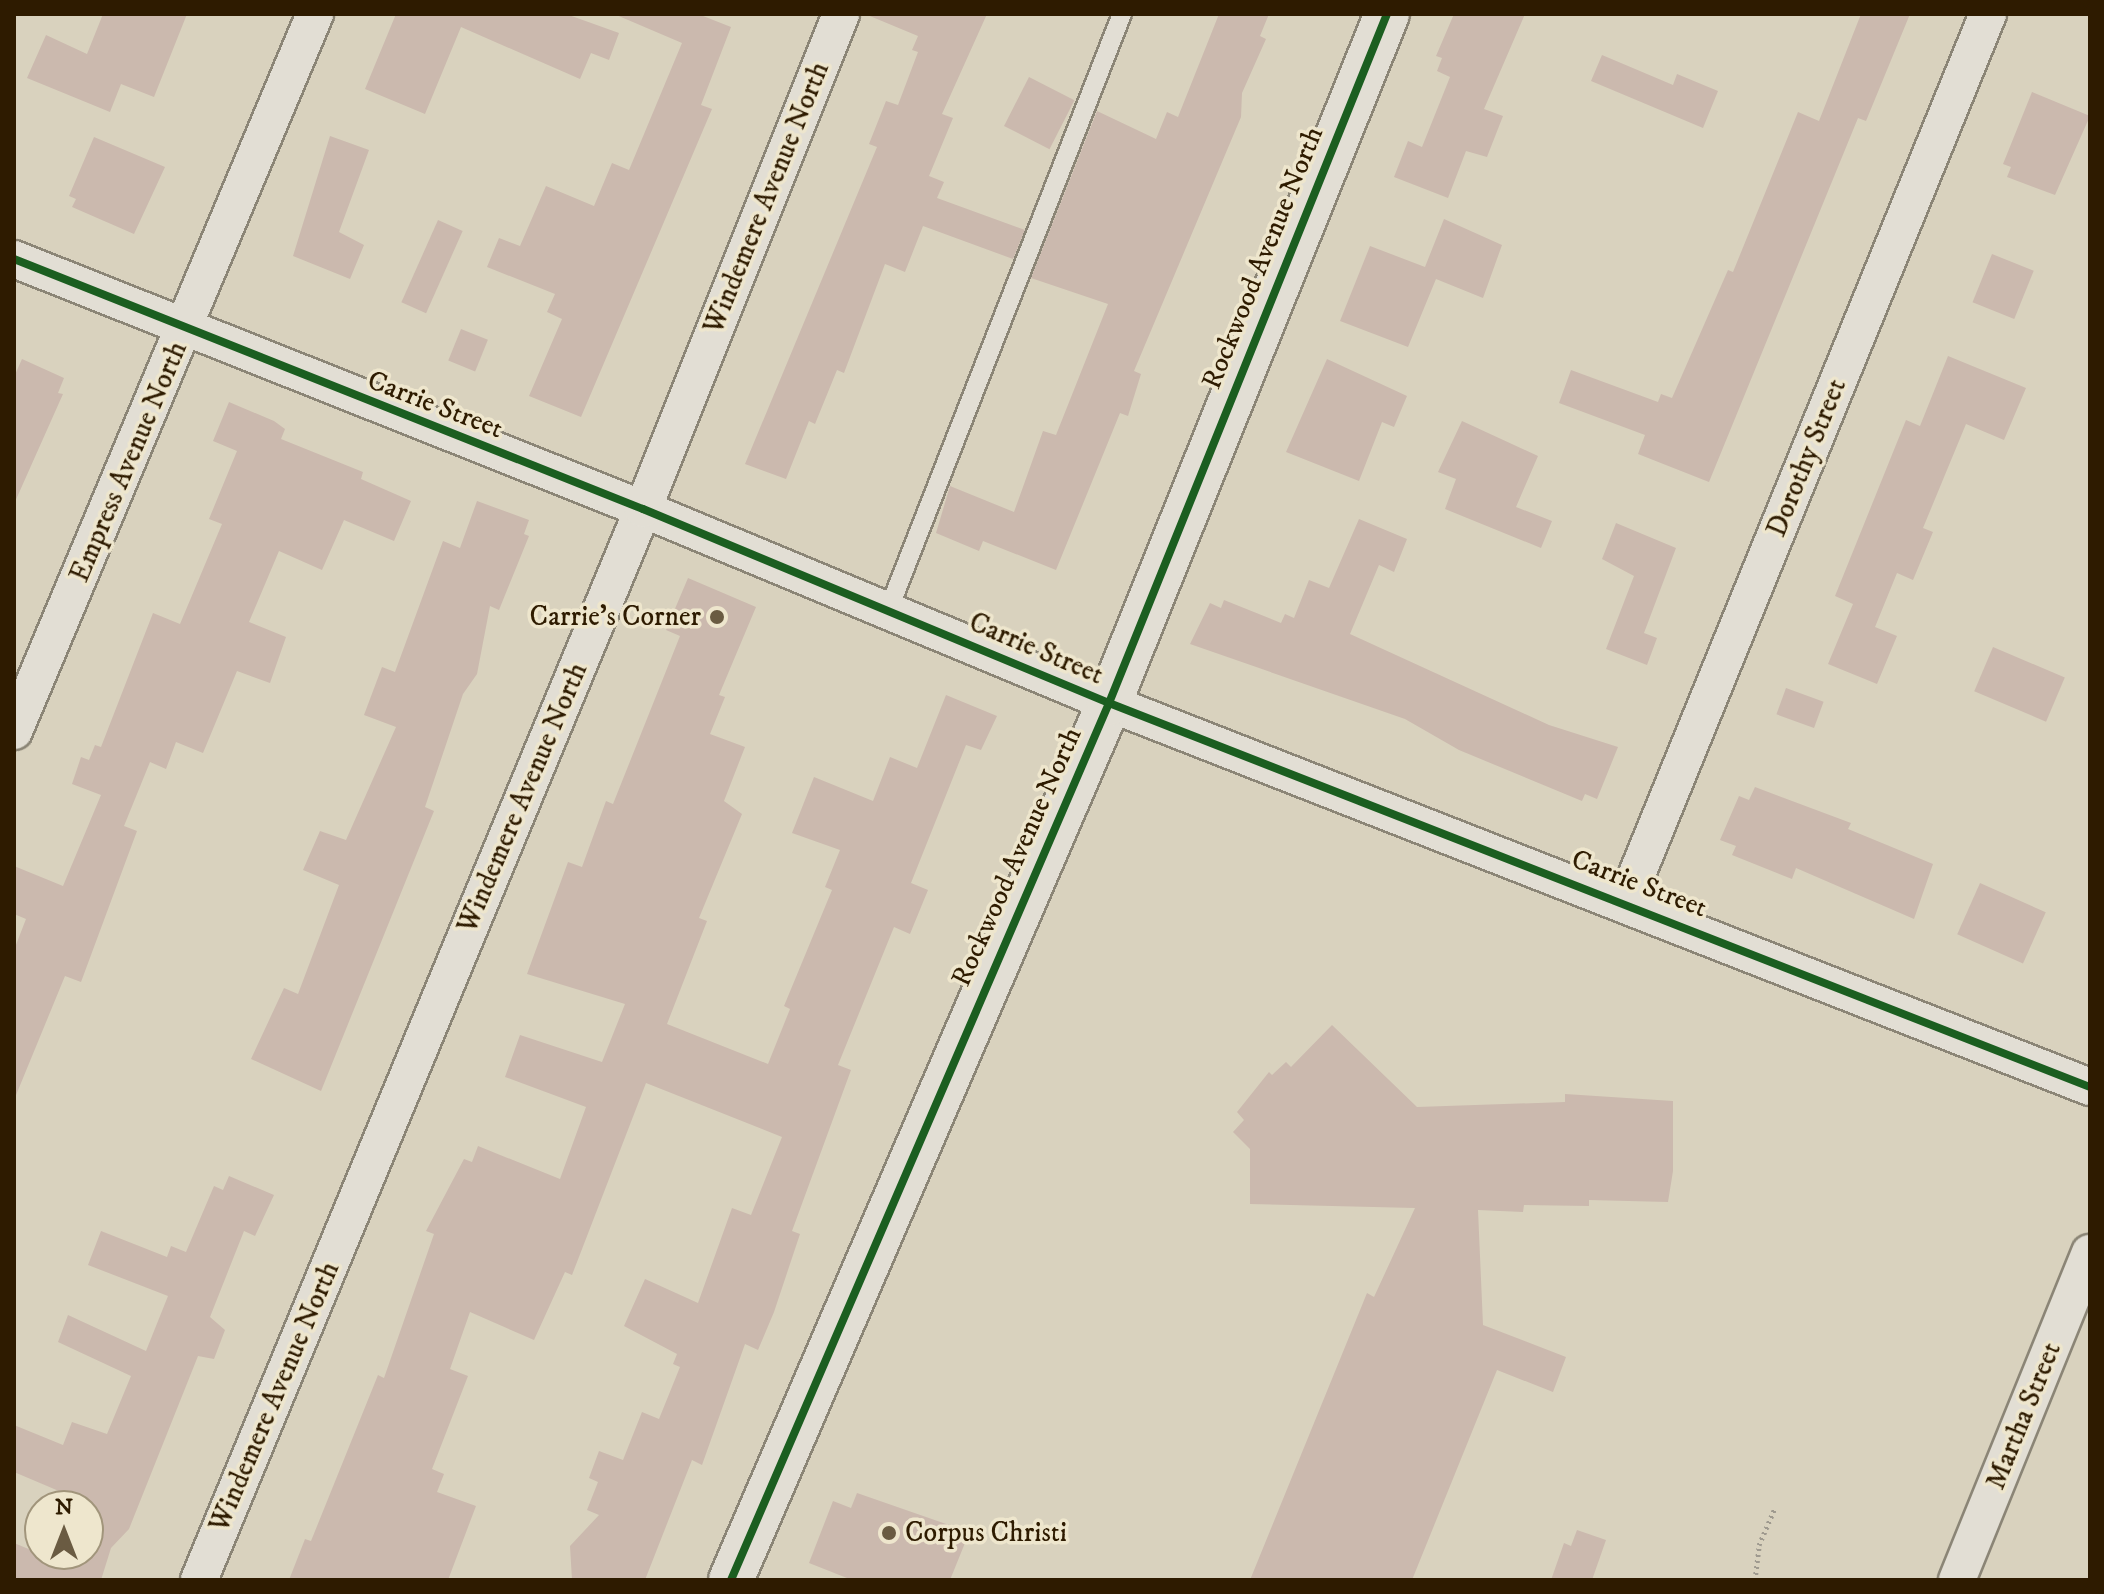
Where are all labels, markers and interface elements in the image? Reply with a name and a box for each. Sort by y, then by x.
street label: Windemere Avenue North [697,57,837,339]
street label: Rockwood Avenue North [1195,122,1331,394]
street label: Empress Avenue North [63,337,195,587]
street label: Carrie Street [363,364,507,446]
street label: Dorothy Street [1760,374,1854,542]
place label: Carrie's Corner [530,600,701,634]
street label: Carrie Street [964,606,1108,692]
marker: Carrie's Corner [708,608,726,626]
street label: Windemere Avenue North [451,658,595,938]
street label: Rockwood Avenue North [945,722,1089,992]
street label: Carrie Street [1567,843,1711,925]
street label: Windemere Avenue North [203,1257,347,1537]
street label: Martha Street [1979,1338,2069,1494]
north arrow [24,1490,104,1570]
text: N [55,1494,73,1521]
place label: Corpus Christi [905,1516,1067,1550]
marker: Corpus Christi [880,1524,898,1542]

